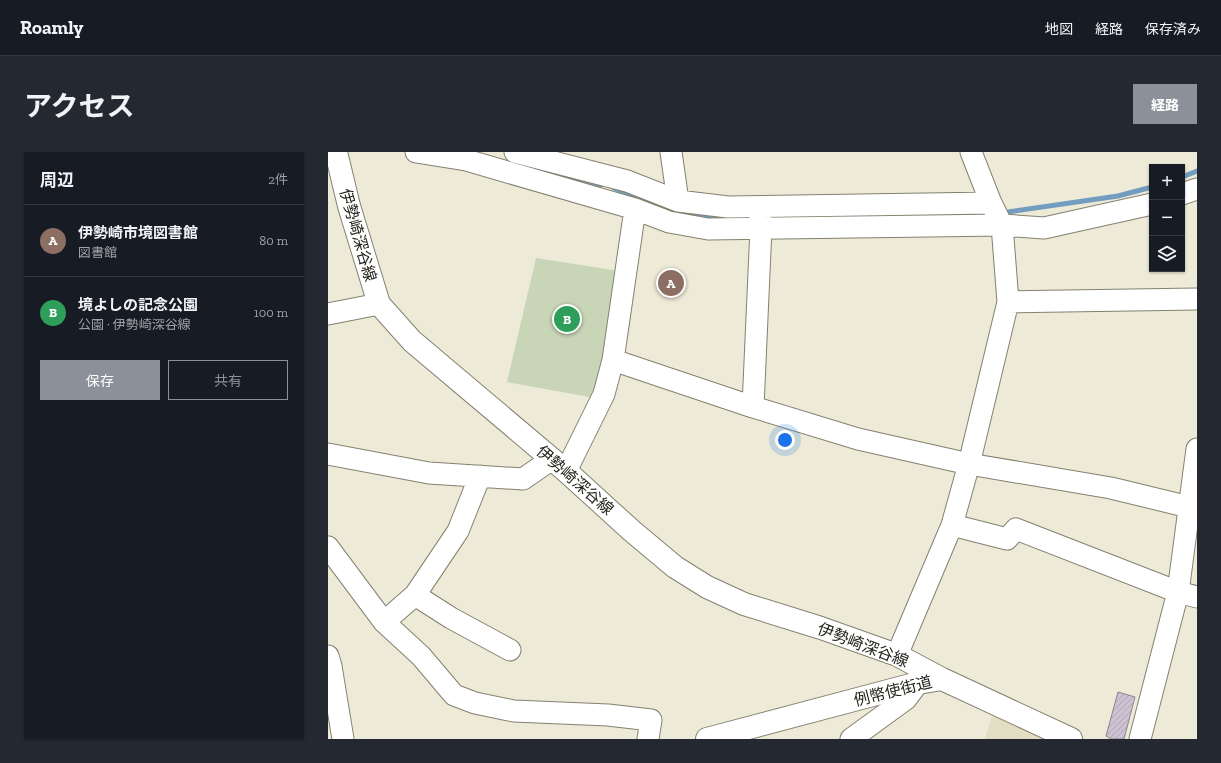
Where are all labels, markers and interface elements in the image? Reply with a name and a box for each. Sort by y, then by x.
text: Roamly [20,16,83,39]
text: 地図 [1045,21,1073,38]
text: 経路 [1095,21,1123,38]
text: 保存済み [1145,21,1201,38]
button: 経路 [1133,84,1197,124]
text: アクセス [24,90,135,123]
map controls [1149,164,1185,272]
button: + [1149,164,1185,200]
text: 周辺 [40,170,74,190]
text: 2件 [268,172,288,187]
street label: 伊勢崎深谷線 [336,186,380,284]
button: − [1149,200,1185,236]
text: 伊勢崎市境図書館 [78,224,198,242]
text: A [49,233,57,248]
text: 80 m [259,233,288,248]
button: layers [1149,236,1185,272]
text: 図書館 [78,245,117,260]
pin: A [658,268,684,298]
text: 境よしの記念公園 [78,296,198,314]
pin: B [554,304,580,334]
text: B [49,305,57,320]
text: 100 m [254,305,288,320]
text: 公園 · 伊勢崎深谷線 [78,317,191,332]
button: 保存 [40,360,160,400]
button: 共有 [168,360,288,400]
your location [775,430,795,450]
street label: 伊勢崎深谷線 [533,441,617,519]
street label: 伊勢崎深谷線 [815,619,911,671]
street label: 例幣使街道 [852,672,934,710]

